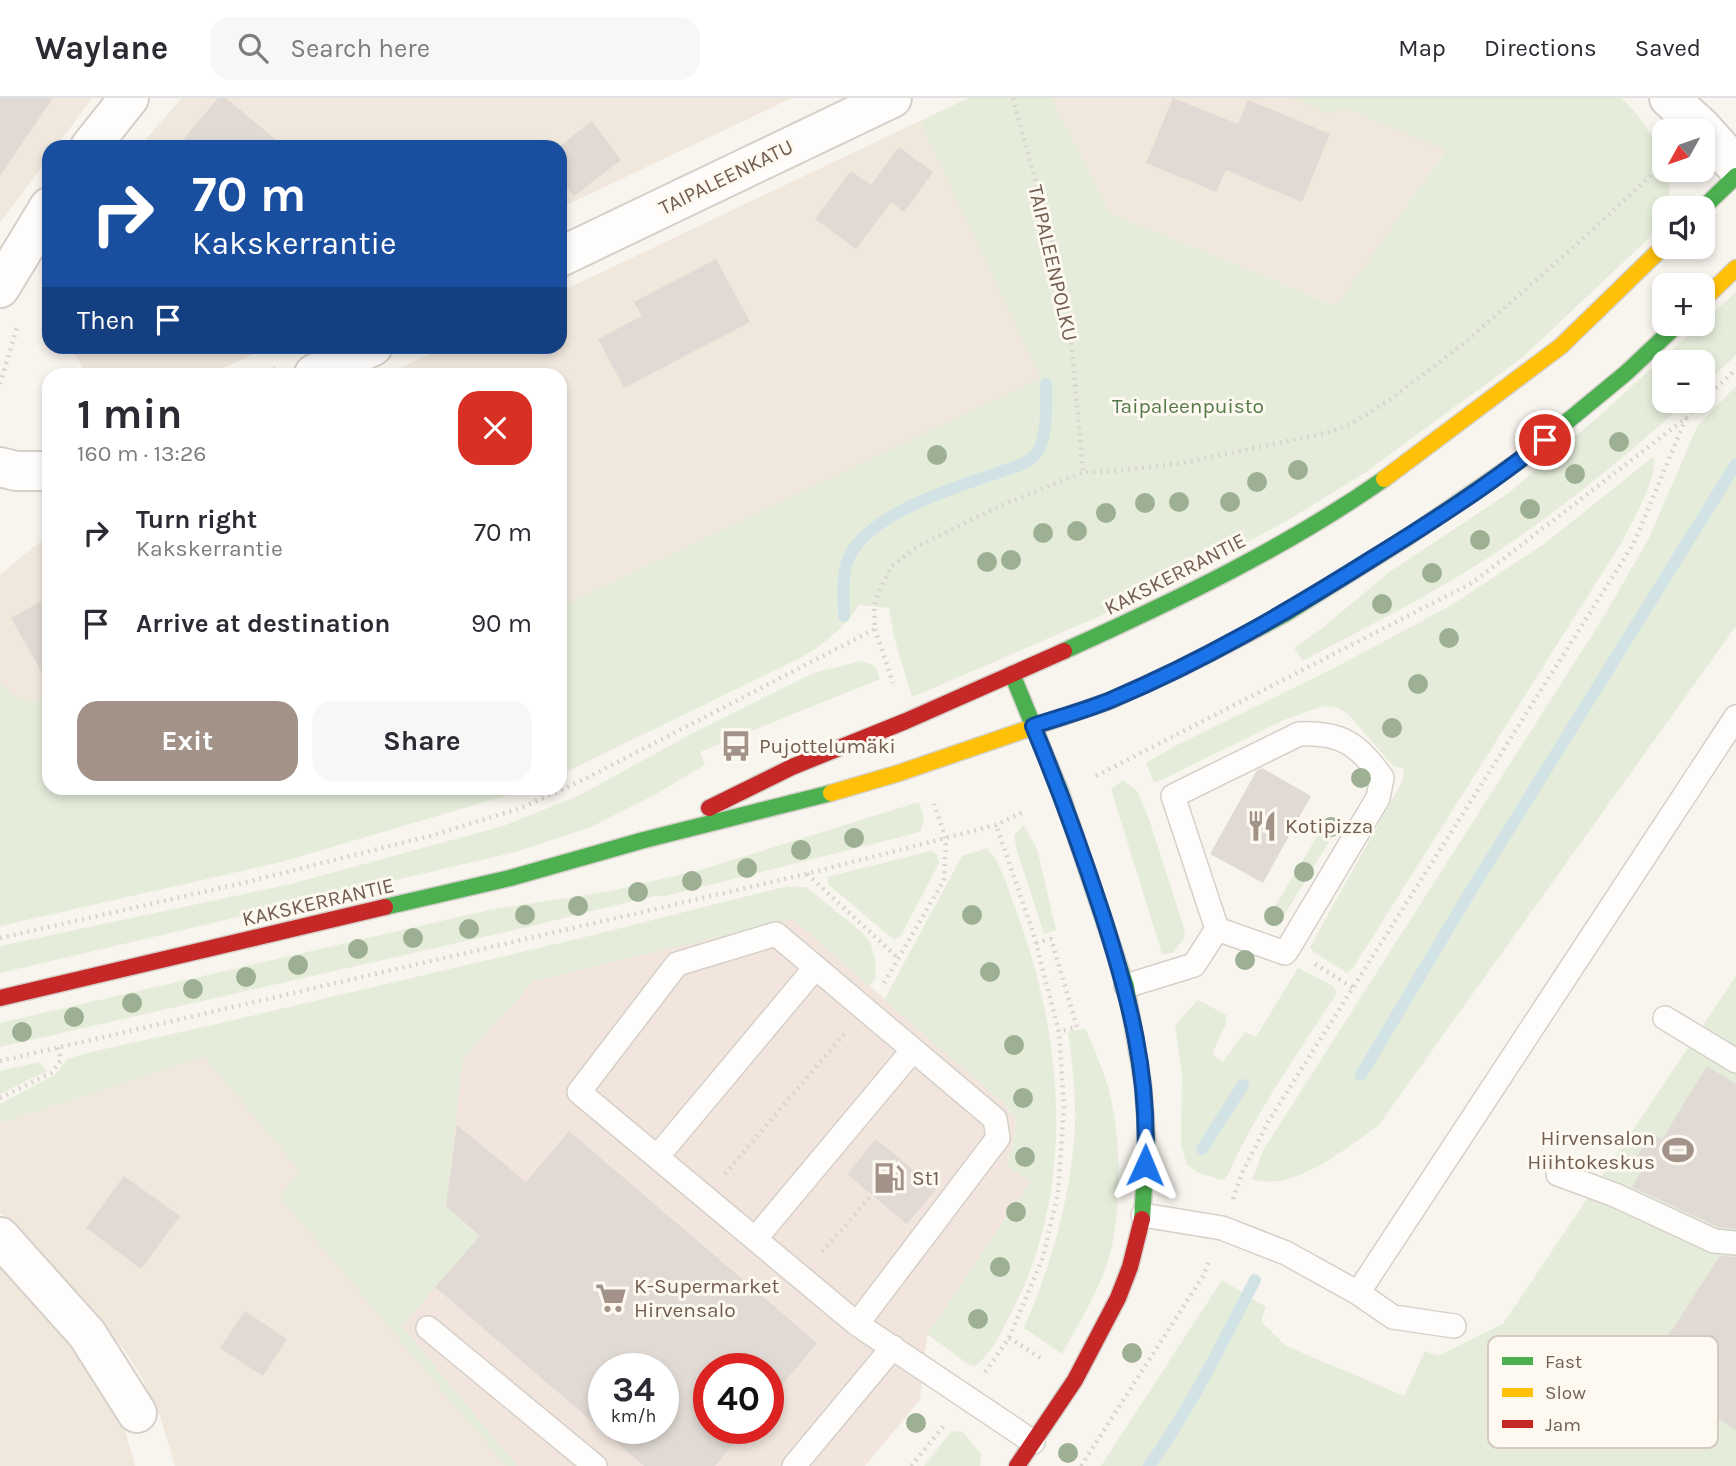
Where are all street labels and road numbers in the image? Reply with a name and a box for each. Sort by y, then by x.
street label: TAIPALEENKATU [655,134,797,220]
street label: TAIPALEENPOLKU [1023,182,1083,344]
street label: KAKSKERRANTIE [1100,528,1250,620]
street label: KAKSKERRANTIE [240,873,396,931]

